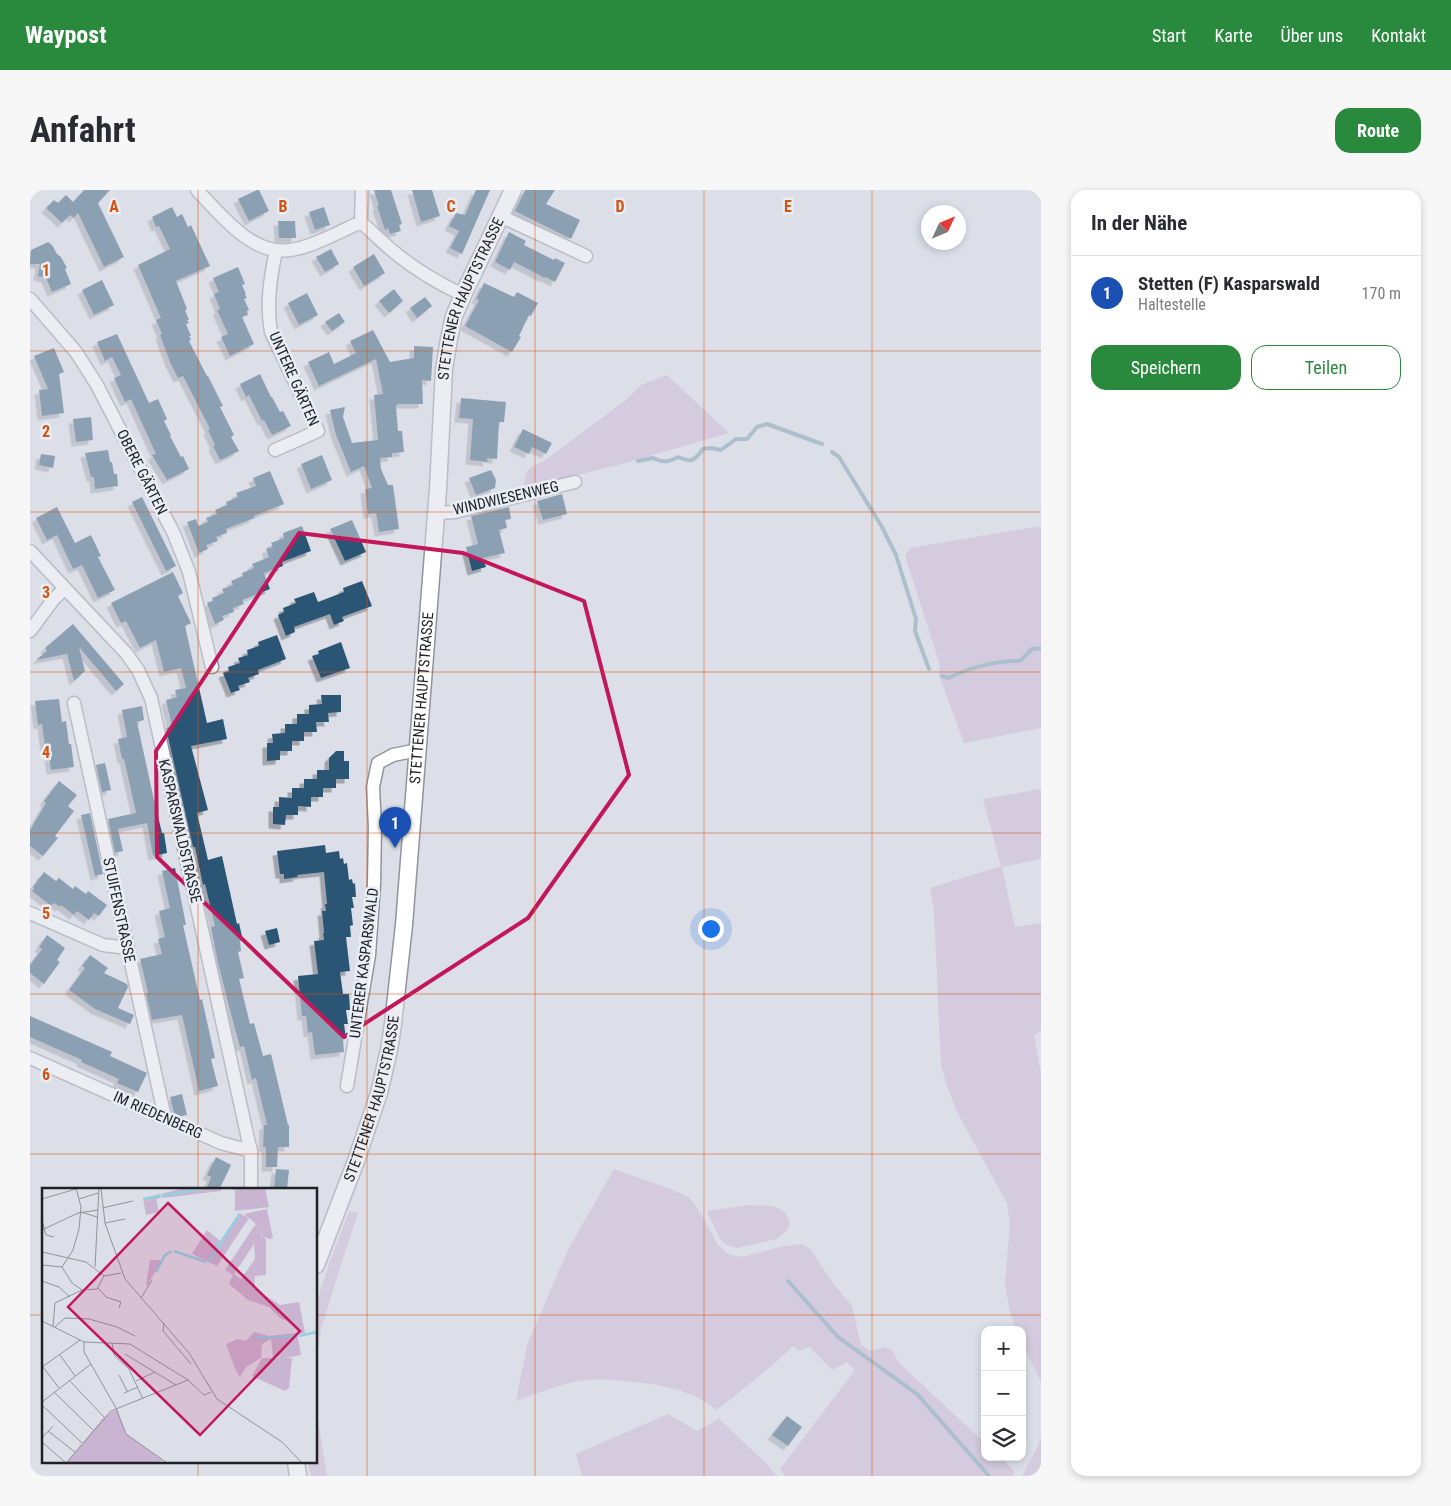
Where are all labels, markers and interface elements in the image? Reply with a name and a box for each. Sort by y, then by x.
text: Waypost [25,21,107,49]
text: Start [1152,25,1186,46]
text: Karte [1214,25,1253,46]
text: Über uns [1281,25,1343,46]
text: Kontakt [1371,25,1426,46]
button: Route [1335,108,1421,153]
text: Anfahrt [30,110,136,151]
text: A [109,197,119,216]
text: B [279,197,288,216]
text: C [446,197,456,216]
text: D [615,197,625,216]
text: E [784,197,792,216]
north arrow [921,205,966,250]
text: In der Nähe [1091,211,1187,235]
street label: STETTENER HAUPTSTRASSE [434,215,507,380]
text: 1 [42,261,50,280]
text: Stetten (F) Kasparswald [1138,272,1320,295]
text: 1 [1103,284,1111,303]
text: 170 m [1362,284,1401,303]
text: Haltestelle [1138,295,1206,314]
street label: UNTERE GÄRTEN [265,329,323,429]
button: Speichern [1091,345,1241,390]
button: Teilen [1251,345,1401,390]
text: 2 [42,422,50,441]
street label: OBERE GÄRTEN [113,426,171,518]
street label: WINDWIESENWEG [451,477,561,519]
text: 3 [42,583,50,602]
street label: STETTENER HAUPTSTRASSE [406,611,437,785]
text: 4 [42,743,50,762]
street label: KASPARSWALDSTRASSE [155,757,205,905]
pin: 1 [379,807,411,848]
street label: STUIFENSTRASSE [99,856,139,964]
street label: UNTERER KASPARSWALD [346,887,382,1039]
text: 5 [42,904,50,923]
your location [698,916,724,942]
street label: STETTENER HAUPTSTRASSE [340,1015,403,1184]
text: 6 [42,1065,50,1084]
street label: IM RIEDENBERG [111,1087,205,1143]
inset map [42,1188,318,1464]
map controls [981,1326,1026,1461]
button: + [981,1326,1026,1371]
button: − [981,1371,1026,1416]
button: layers [981,1416,1026,1461]

